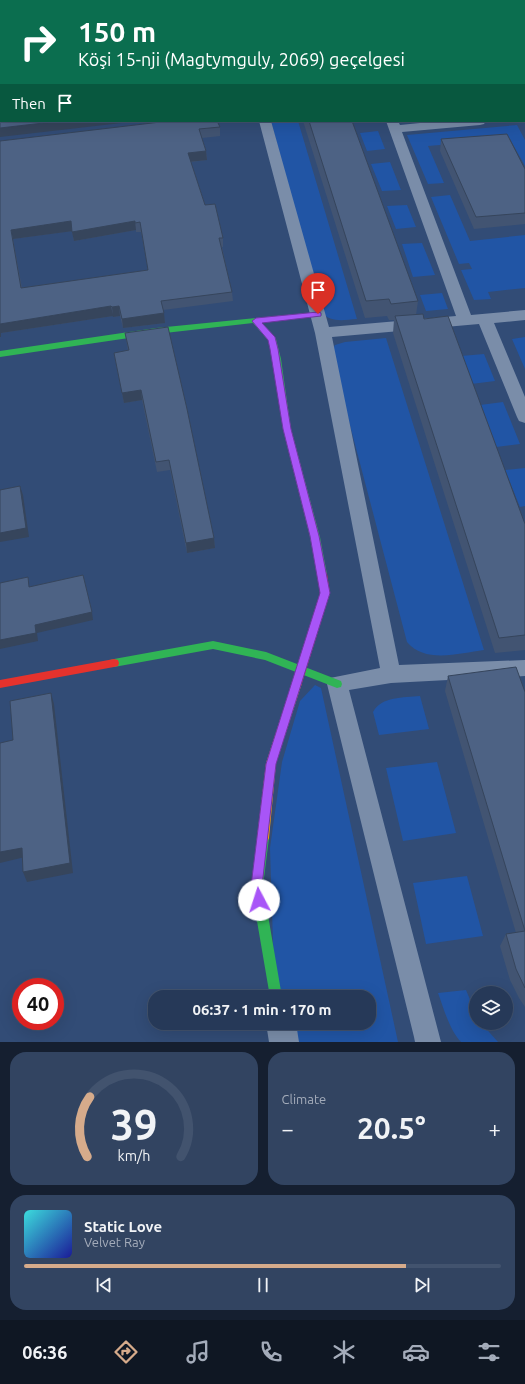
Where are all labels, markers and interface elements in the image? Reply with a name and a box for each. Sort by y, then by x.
icon: right [12,16,64,68]
text: 150 m [78,16,156,47]
text: Köşi 15-nji (Magtymguly, 2069) geçelgesi [78,49,405,69]
icon: arrive [54,92,76,114]
text: Then [12,95,46,112]
pin [301,273,335,314]
icon: arrive [307,279,329,301]
position arrow [238,879,280,921]
speed limit sign: 40 [12,978,64,1030]
map controls [469,986,513,1030]
button: layers [469,986,513,1030]
text: 06:37 · 1 min · 170 m [193,1001,331,1018]
text: Climate [282,1092,326,1106]
text: 39 [110,1100,157,1147]
text: 20.5° [357,1111,426,1145]
text: − [282,1116,294,1141]
text: + [489,1116,501,1141]
text: km/h [117,1147,150,1163]
text: Static Love [84,1218,162,1235]
text: Velvet Ray [84,1235,145,1249]
icon: previous [93,1274,115,1296]
icon: pause [252,1274,274,1296]
icon: next [411,1274,433,1296]
icon: directions [112,1338,140,1366]
icon: music [184,1338,212,1366]
icon: phone [257,1338,285,1366]
icon: climate [330,1338,358,1366]
icon: car [402,1338,430,1366]
icon: filters [475,1338,503,1366]
text: 06:36 [22,1342,67,1362]

